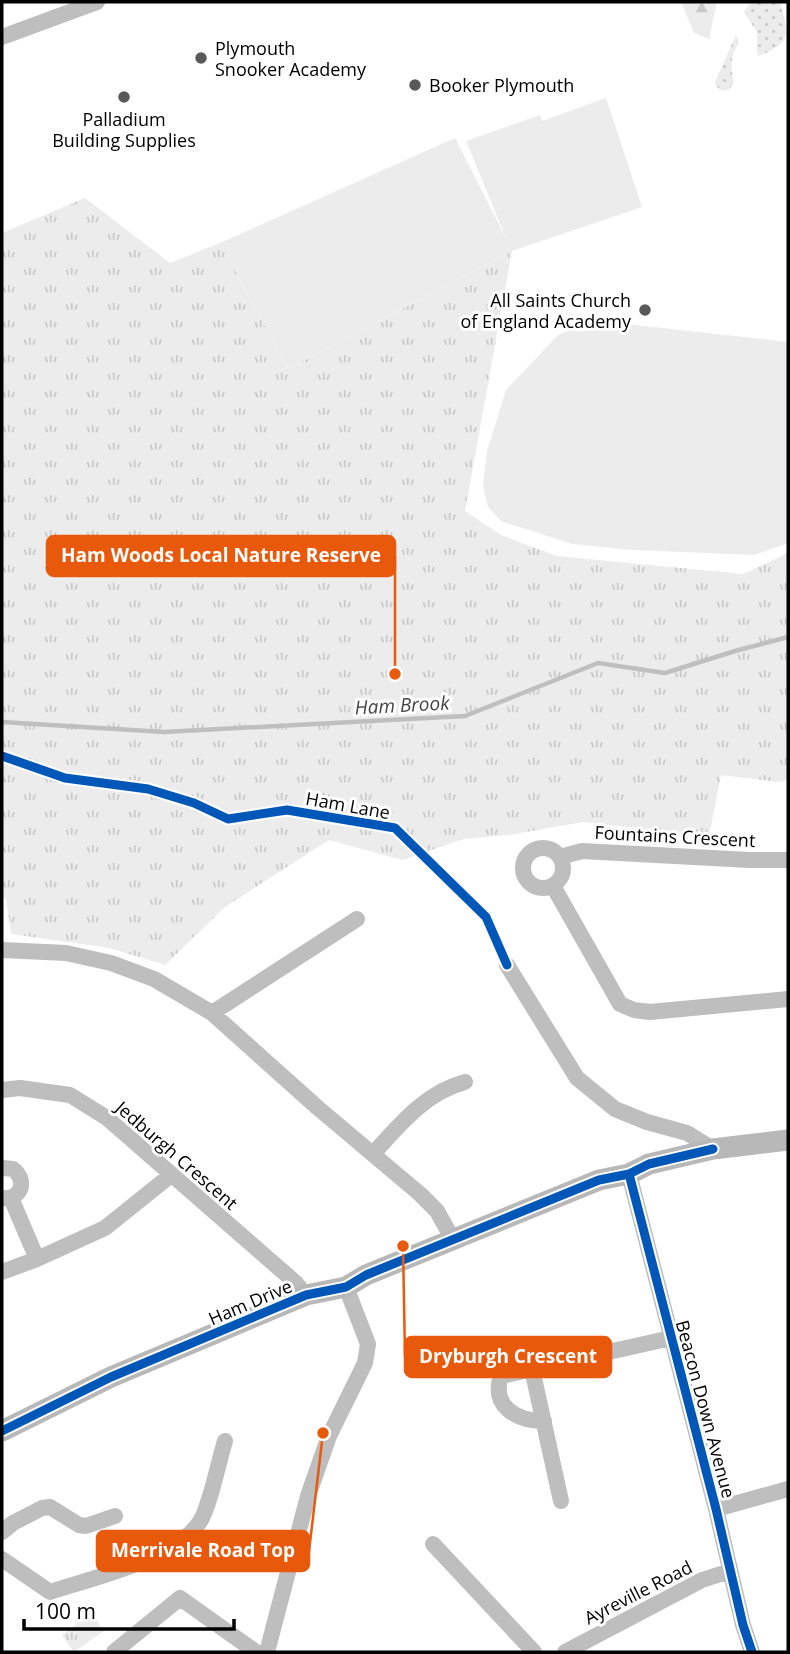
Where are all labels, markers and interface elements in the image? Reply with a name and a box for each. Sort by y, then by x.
place label: Plymouth Snooker Academy [215,36,367,81]
marker: Plymouth Snooker Academy [193,50,209,66]
place label: Booker Plymouth [429,73,574,97]
marker: Booker Plymouth [407,77,423,93]
marker: Palladium Building Supplies [116,89,132,105]
place label: Palladium Building Supplies [52,107,196,152]
place label: All Saints Church of England Academy [461,288,632,333]
marker: All Saints Church of England Academy [637,302,653,318]
callout: Ham Woods Local Nature Reserve [47,536,395,576]
text: Ham Woods Local Nature Reserve [61,542,381,568]
water label: Ham Brook [354,690,451,720]
street label: Ham Lane [304,786,392,824]
street label: Fountains Crescent [594,820,756,852]
street label: Jedburgh Crescent [109,1094,243,1215]
street label: Ham Drive [204,1274,296,1330]
street label: Beacon Down Avenue [671,1317,741,1501]
callout: Dryburgh Crescent [405,1337,611,1377]
text: Dryburgh Crescent [419,1343,597,1369]
callout: Merrivale Road Top [97,1531,309,1571]
text: Merrivale Road Top [111,1537,295,1563]
street label: Ayreville Road [580,1554,696,1630]
scale bar [24,1588,234,1632]
text: 100 m [35,1597,96,1625]

